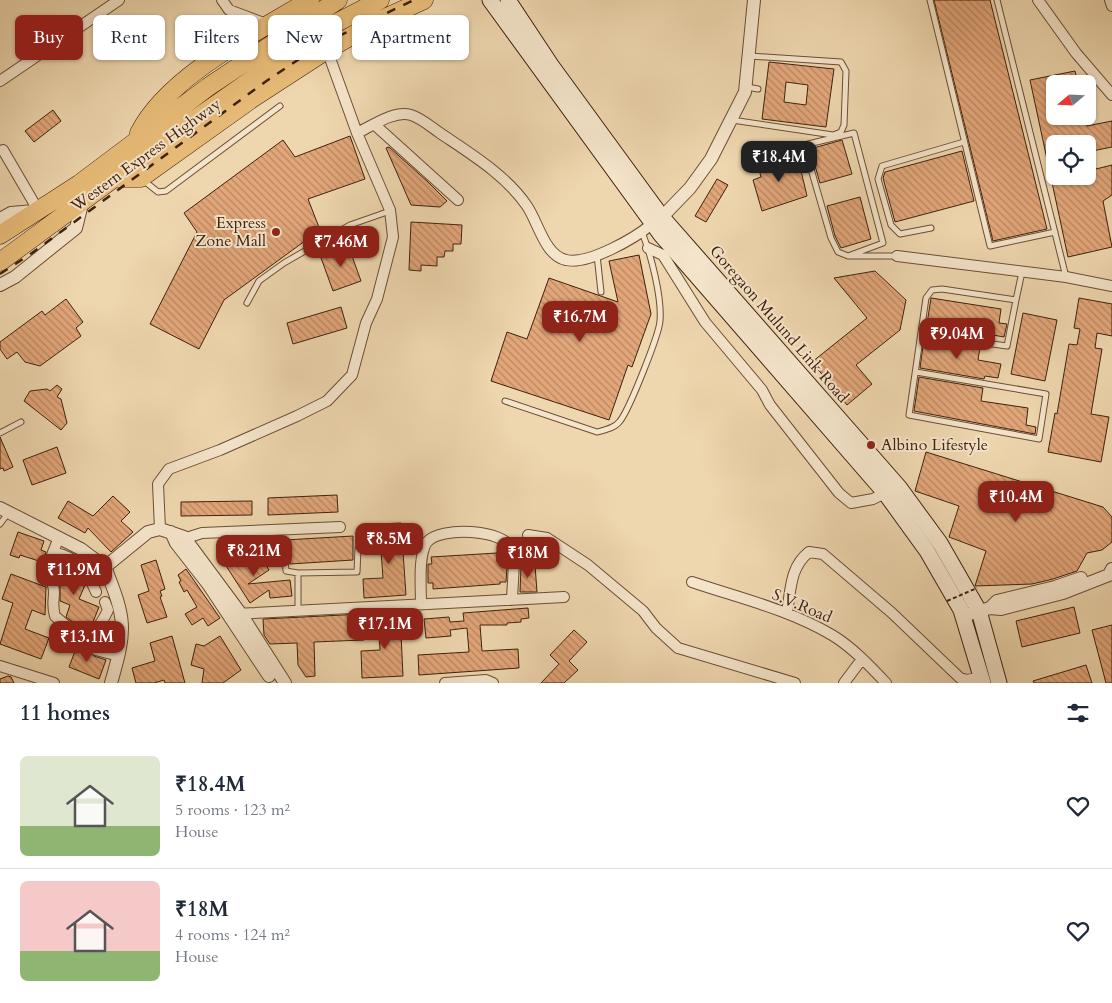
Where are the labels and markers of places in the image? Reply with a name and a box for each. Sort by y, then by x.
pin: ₹18.4M [738,140,820,183]
place label: Express Zone Mall [195,212,266,252]
marker: Express Zone Mall [270,226,282,238]
pin: ₹7.46M [300,226,382,268]
pin: ₹16.7M [539,300,621,343]
pin: ₹9.04M [916,318,998,360]
place label: Albino Lifestyle [881,434,988,456]
marker: Albino Lifestyle [865,439,877,451]
pin: ₹10.4M [975,480,1057,523]
pin: ₹8.5M [354,522,424,565]
pin: ₹8.21M [213,534,295,577]
pin: ₹18M [498,536,558,579]
pin: ₹11.9M [33,554,115,596]
pin: ₹17.1M [344,608,426,650]
pin: ₹13.1M [46,620,128,663]

